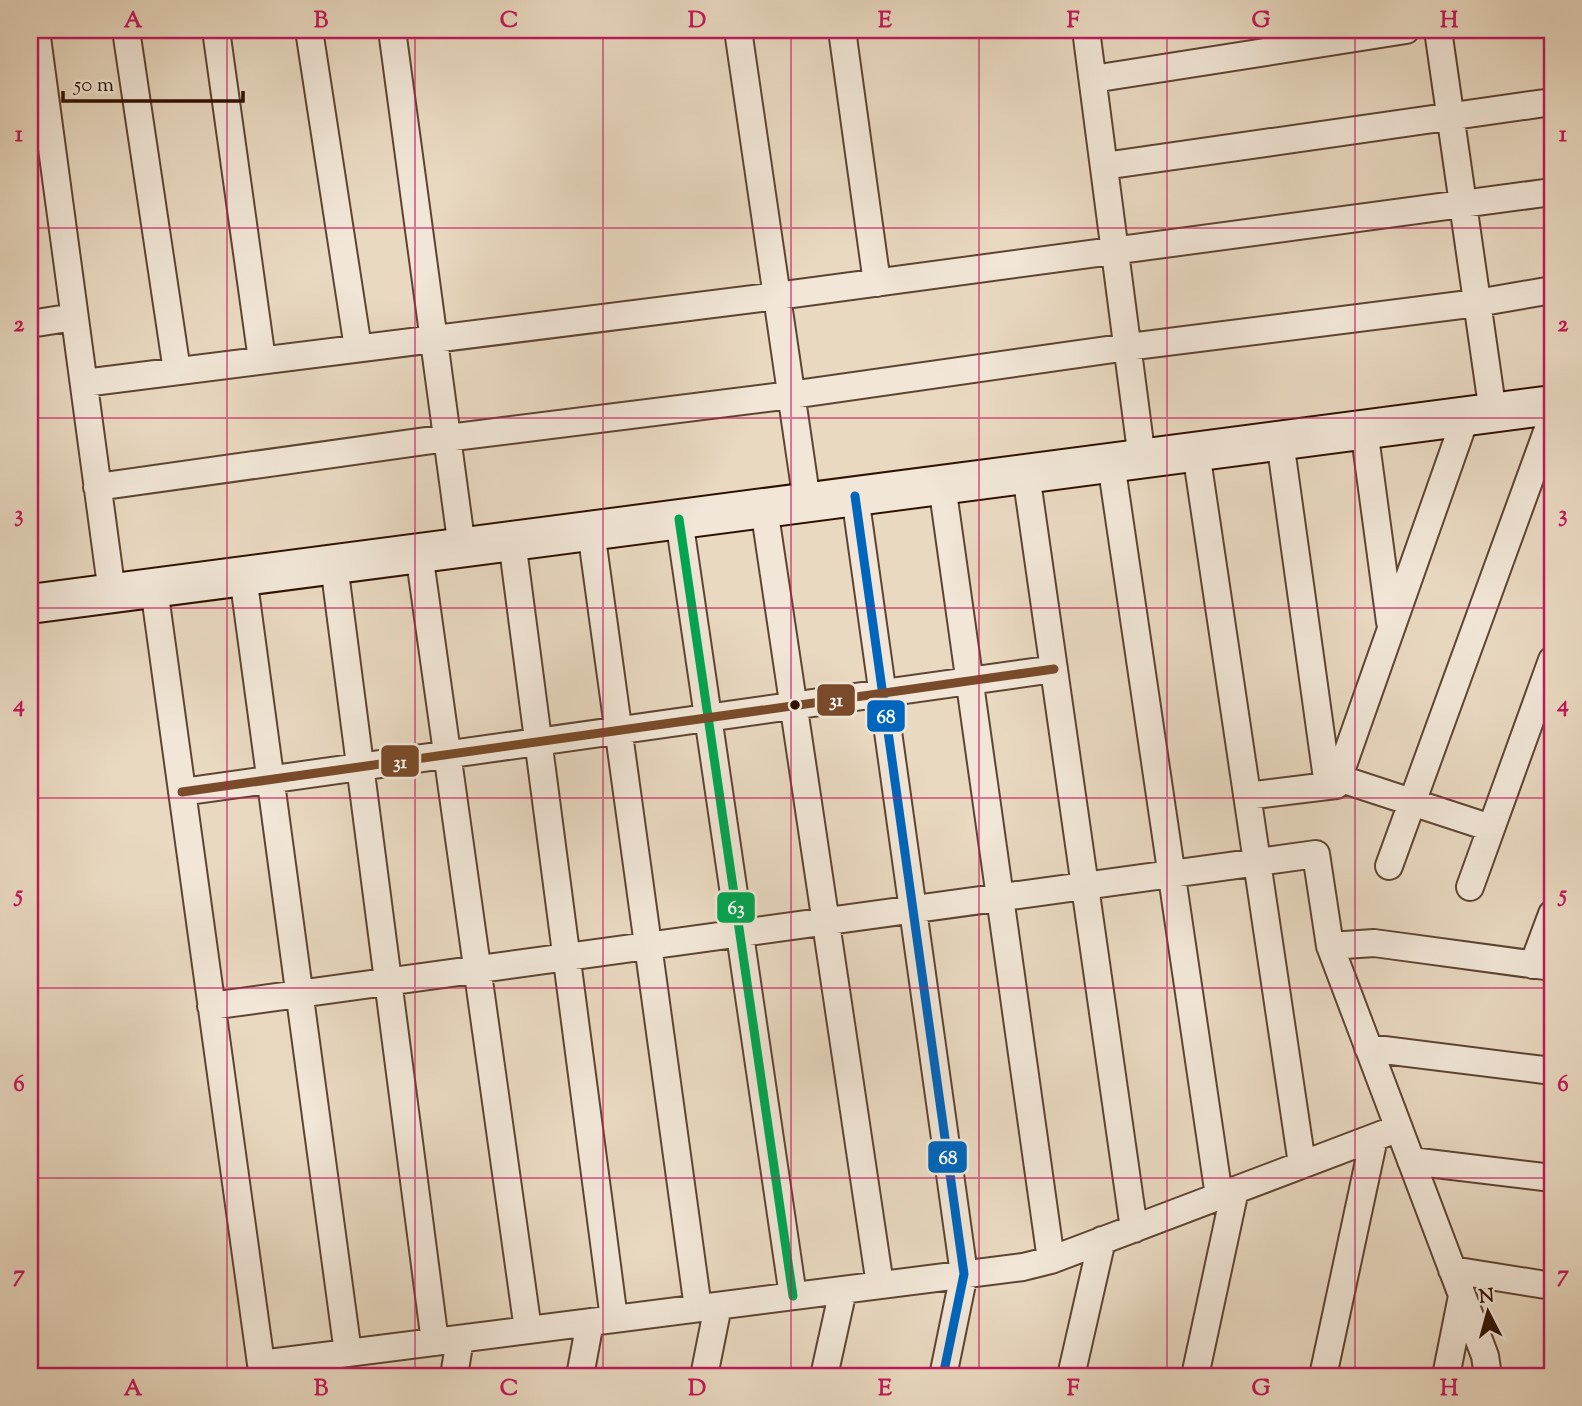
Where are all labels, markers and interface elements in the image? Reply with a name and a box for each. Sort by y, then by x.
text: A [124,5,143,38]
text: B [314,5,329,38]
text: C [500,5,518,38]
text: D [688,5,706,38]
text: E [878,5,892,38]
text: F [1067,5,1080,38]
text: G [1252,5,1271,38]
text: H [1440,5,1459,38]
scale bar [63,60,243,104]
text: 50 m [73,71,114,101]
text: 1 [15,119,23,152]
text: 1 [1559,119,1567,152]
text: 2 [14,309,25,342]
text: 2 [1558,309,1569,342]
text: 3 [14,499,24,532]
text: 3 [1558,499,1568,532]
line badge: 31 [816,683,856,717]
text: 31 [829,688,844,715]
text: 4 [12,689,25,722]
text: 4 [1556,689,1569,722]
unlabelled marker [788,698,802,712]
line badge: 68 [866,699,906,733]
text: 68 [877,705,896,732]
line badge: 31 [380,744,420,778]
text: 31 [393,750,408,777]
text: 5 [13,879,23,912]
text: 5 [1557,879,1567,912]
line badge: 63 [716,891,756,924]
text: 63 [727,896,745,923]
text: 6 [13,1069,25,1102]
text: 6 [1557,1069,1569,1102]
line badge: 68 [927,1140,968,1174]
text: 68 [939,1146,958,1173]
text: 7 [13,1259,25,1292]
text: 7 [1557,1259,1569,1292]
north arrow [1452,1276,1522,1346]
text: N [1478,1283,1495,1312]
text: A [124,1373,143,1406]
text: B [314,1373,329,1406]
text: C [500,1373,518,1406]
text: D [688,1373,706,1406]
text: E [878,1373,892,1406]
text: F [1067,1373,1080,1406]
text: G [1252,1373,1271,1406]
text: H [1440,1373,1459,1406]

